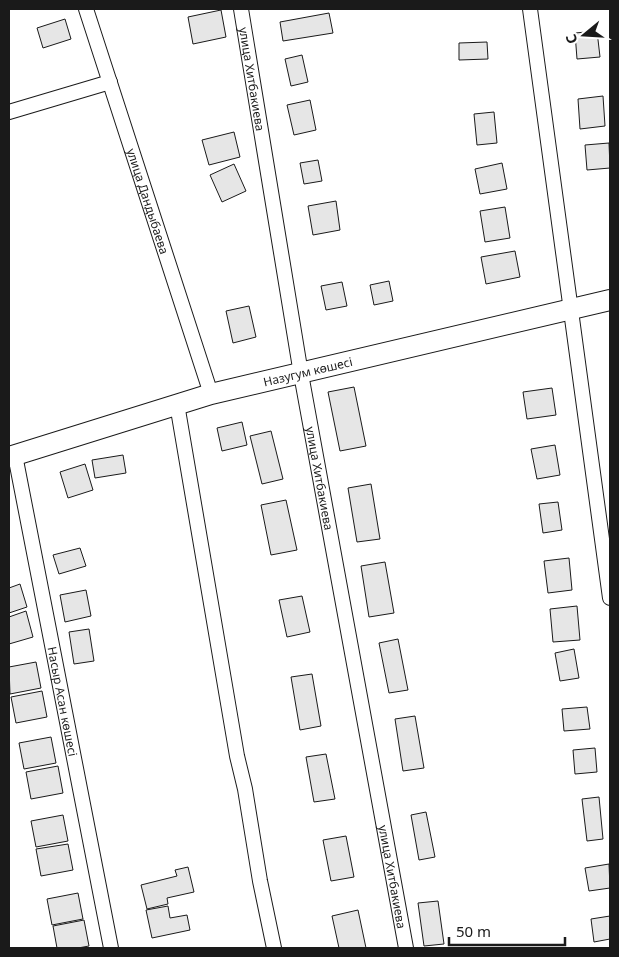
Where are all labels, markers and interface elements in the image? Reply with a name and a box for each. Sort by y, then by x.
north arrow [559,10,609,60]
street label: улица Хитбакиева [236,26,269,132]
text: С [561,32,582,46]
street label: улица Дандыбаева [123,146,174,256]
street label: Назугум көшесі [262,353,354,390]
street label: улица Хитбакиева [302,425,338,532]
street label: Насыр Асан көшесі [44,645,82,758]
street label: улица Хитбакиева [375,824,411,930]
scale bar [449,914,565,946]
text: 50 m [456,921,491,941]

